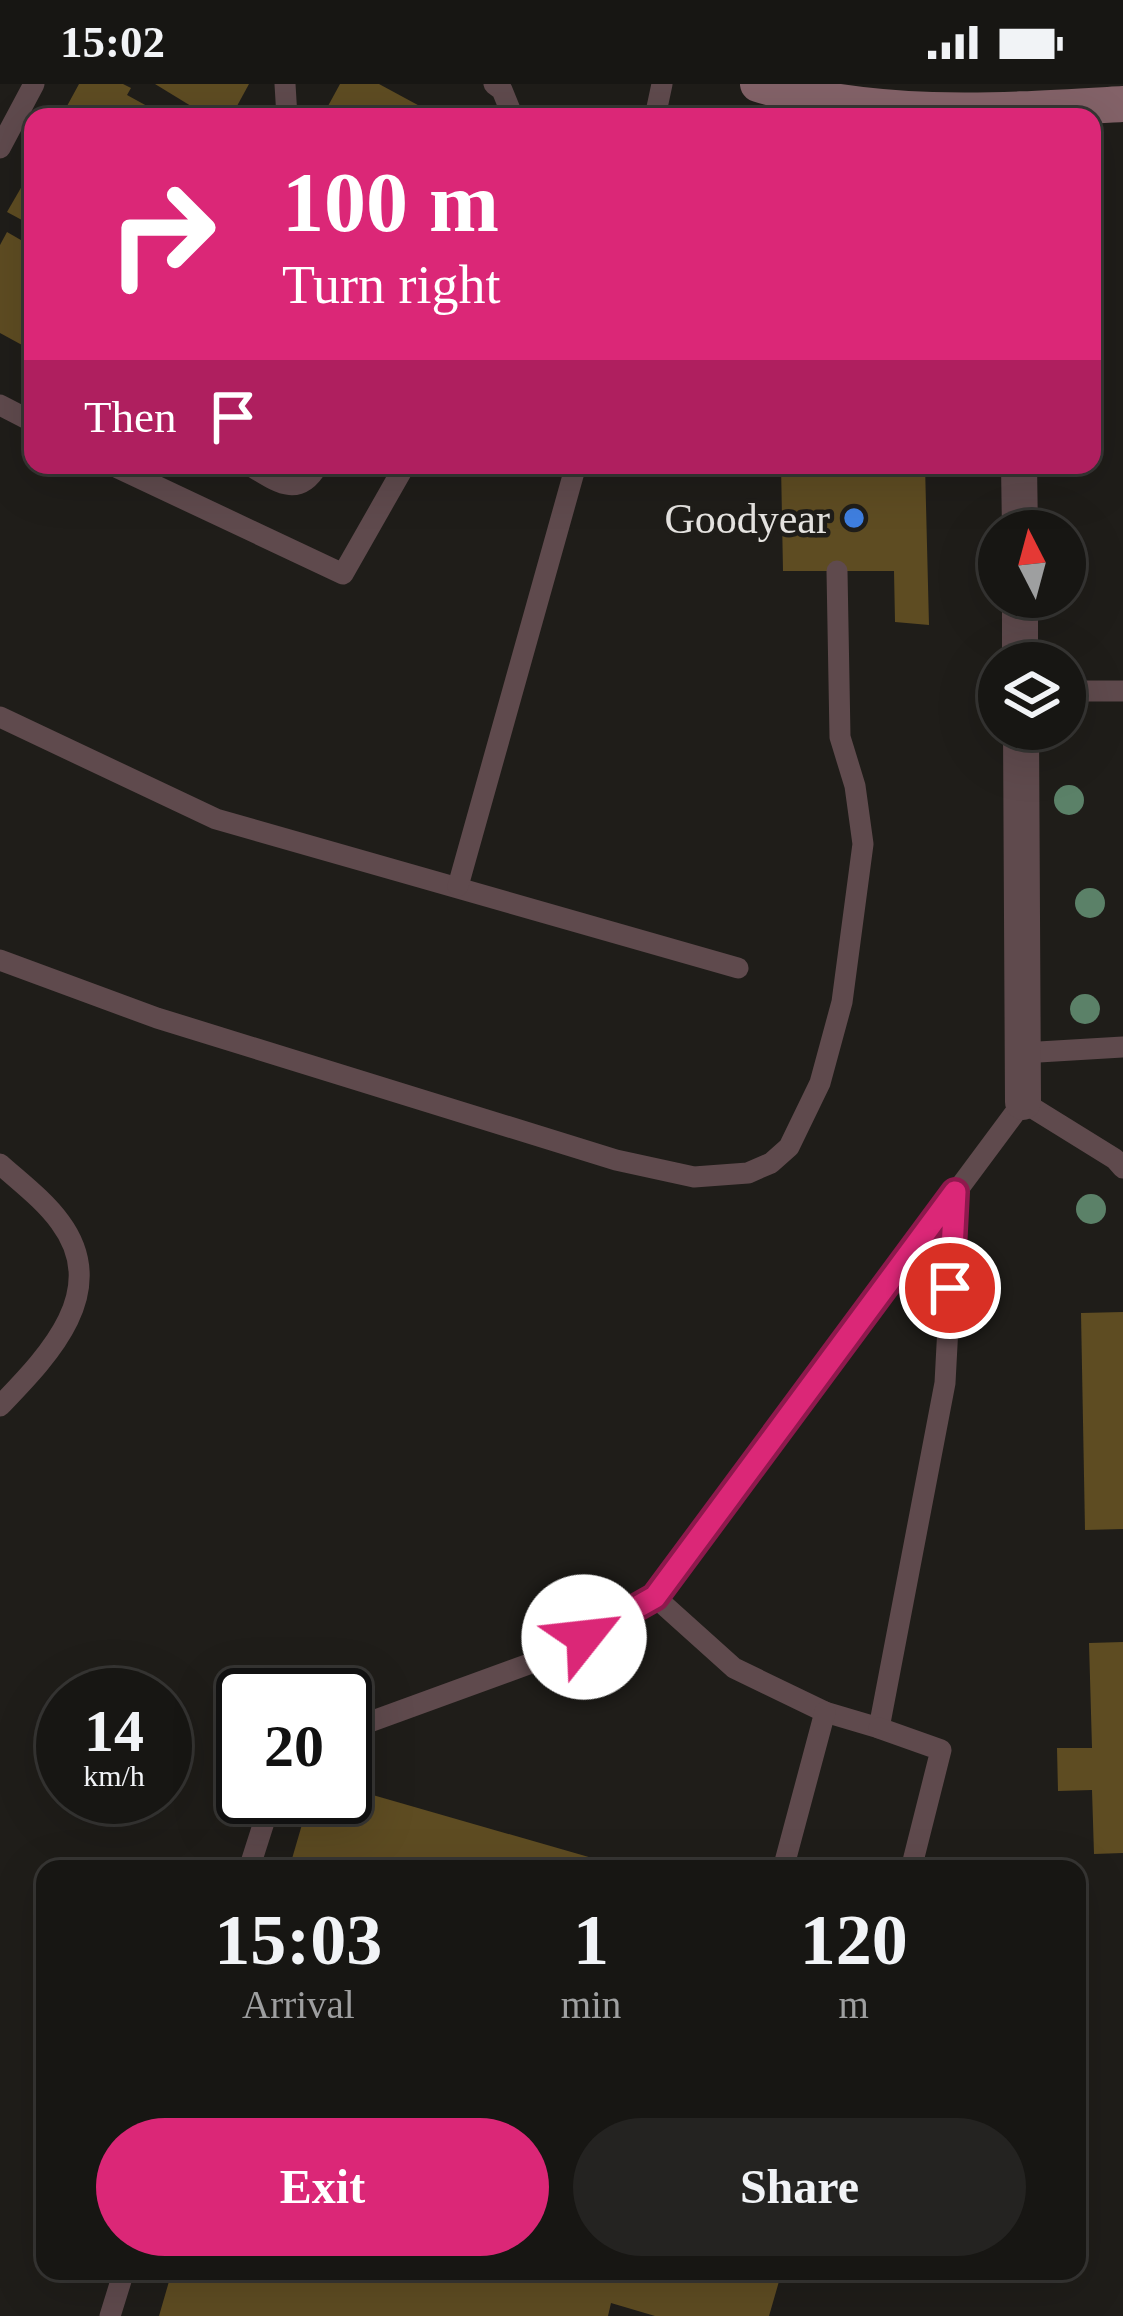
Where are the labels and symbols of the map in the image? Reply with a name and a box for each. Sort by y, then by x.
place label: Goodyear [664,496,830,542]
marker: Goodyear [841,505,867,531]
north arrow [978,510,1086,618]
pin [899,1237,1001,1339]
position arrow [521,1574,647,1700]
speed limit sign: 20 [216,1668,372,1824]

